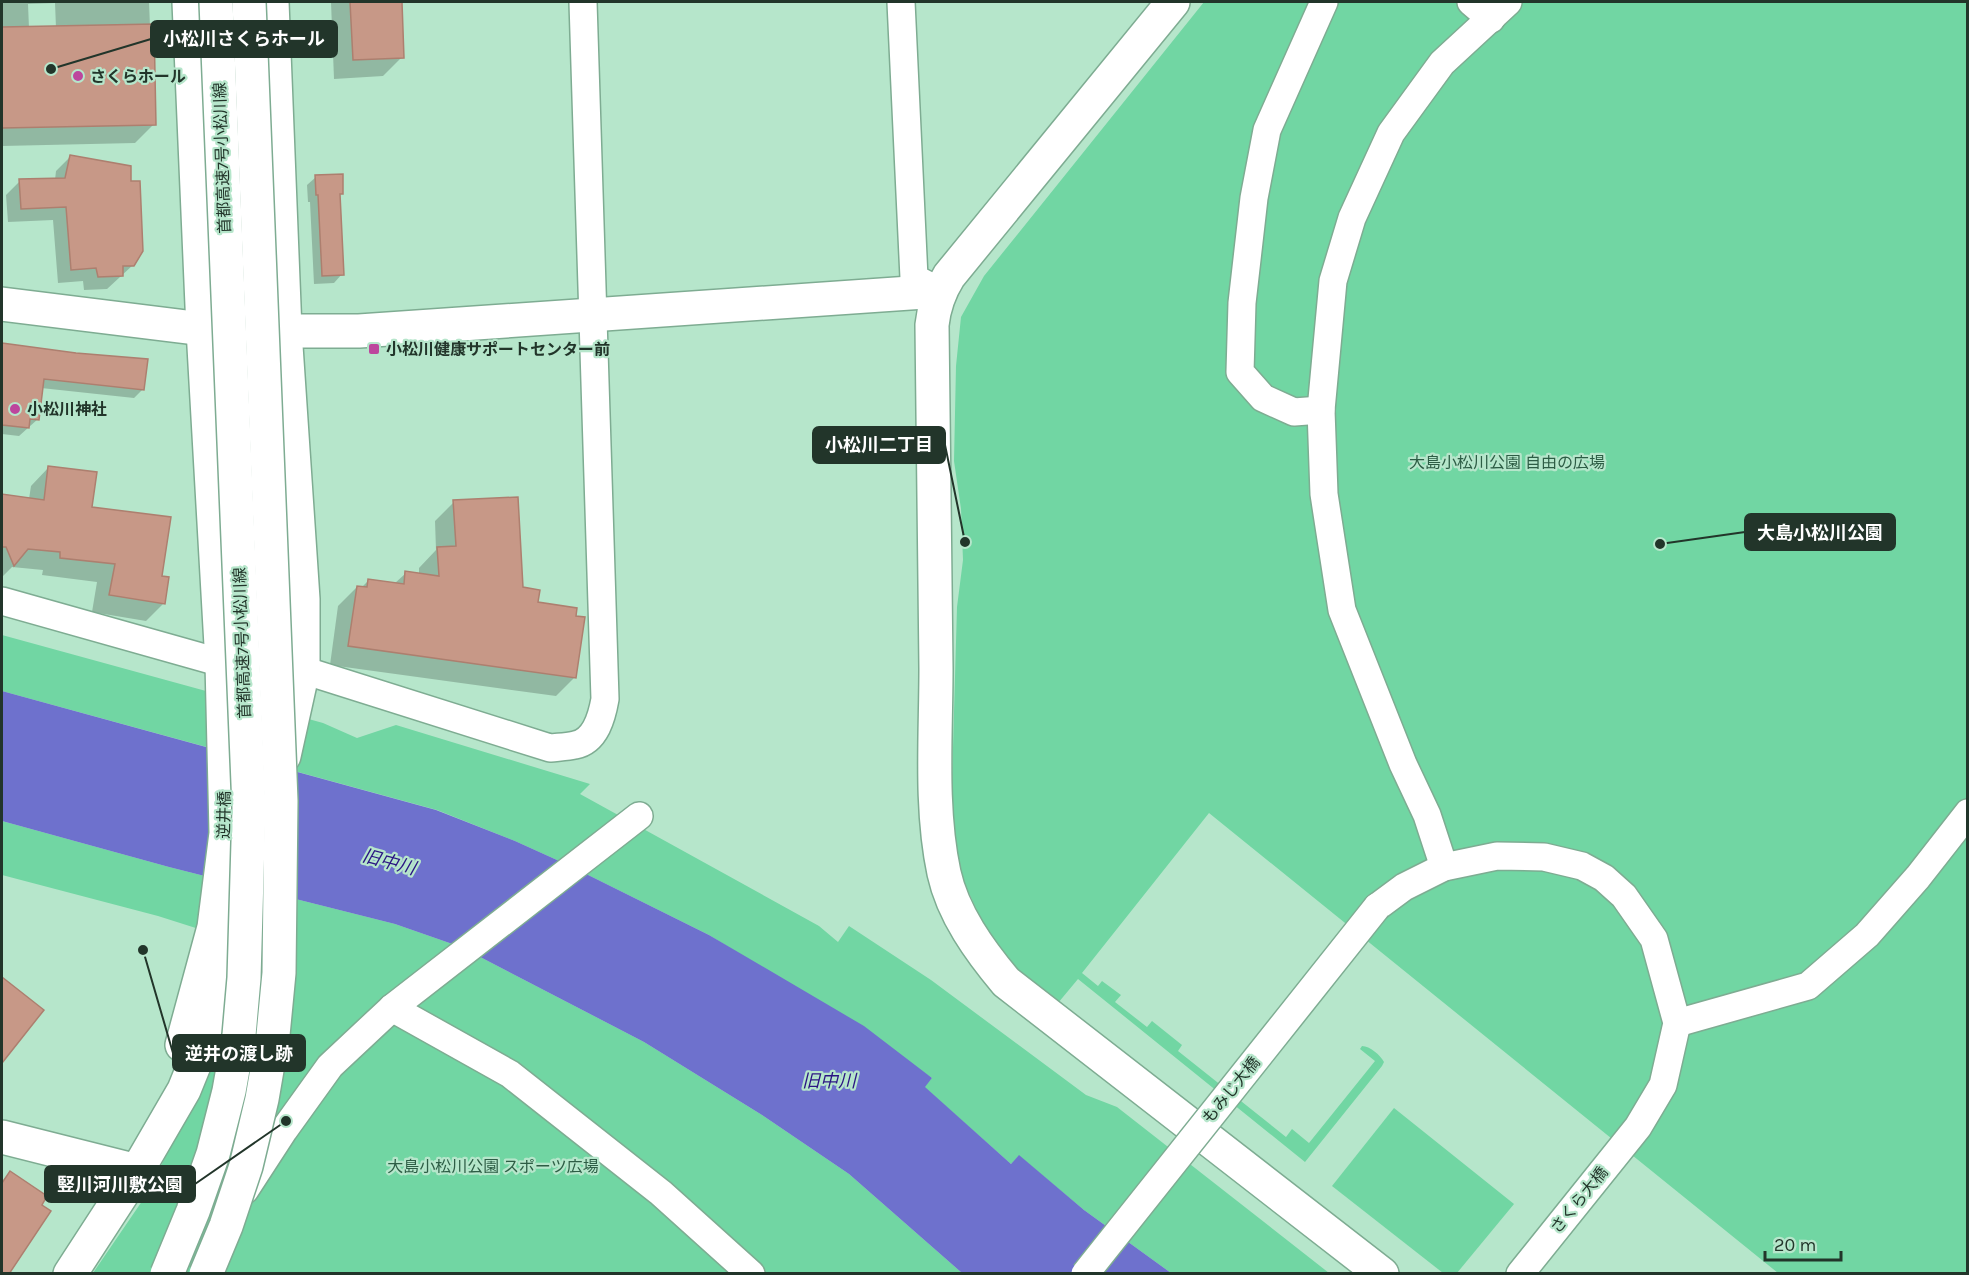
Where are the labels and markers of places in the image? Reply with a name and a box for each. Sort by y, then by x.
callout: 小松川さくらホール [151,21,337,57]
place label: さくらホール [90,67,186,86]
marker: さくらホール [71,69,85,83]
place label: 小松川健康サポートセンター前 [386,340,610,359]
marker: 小松川健康サポートセンター前 [367,342,381,356]
place label: 小松川神社 [27,400,107,419]
marker: 小松川神社 [8,402,22,416]
callout: 小松川二丁目 [813,427,945,463]
callout: 大島小松川公園 [1745,514,1895,550]
callout: 逆井の渡し跡 [173,1035,305,1071]
callout: 竪川河川敷公園 [45,1166,195,1202]

